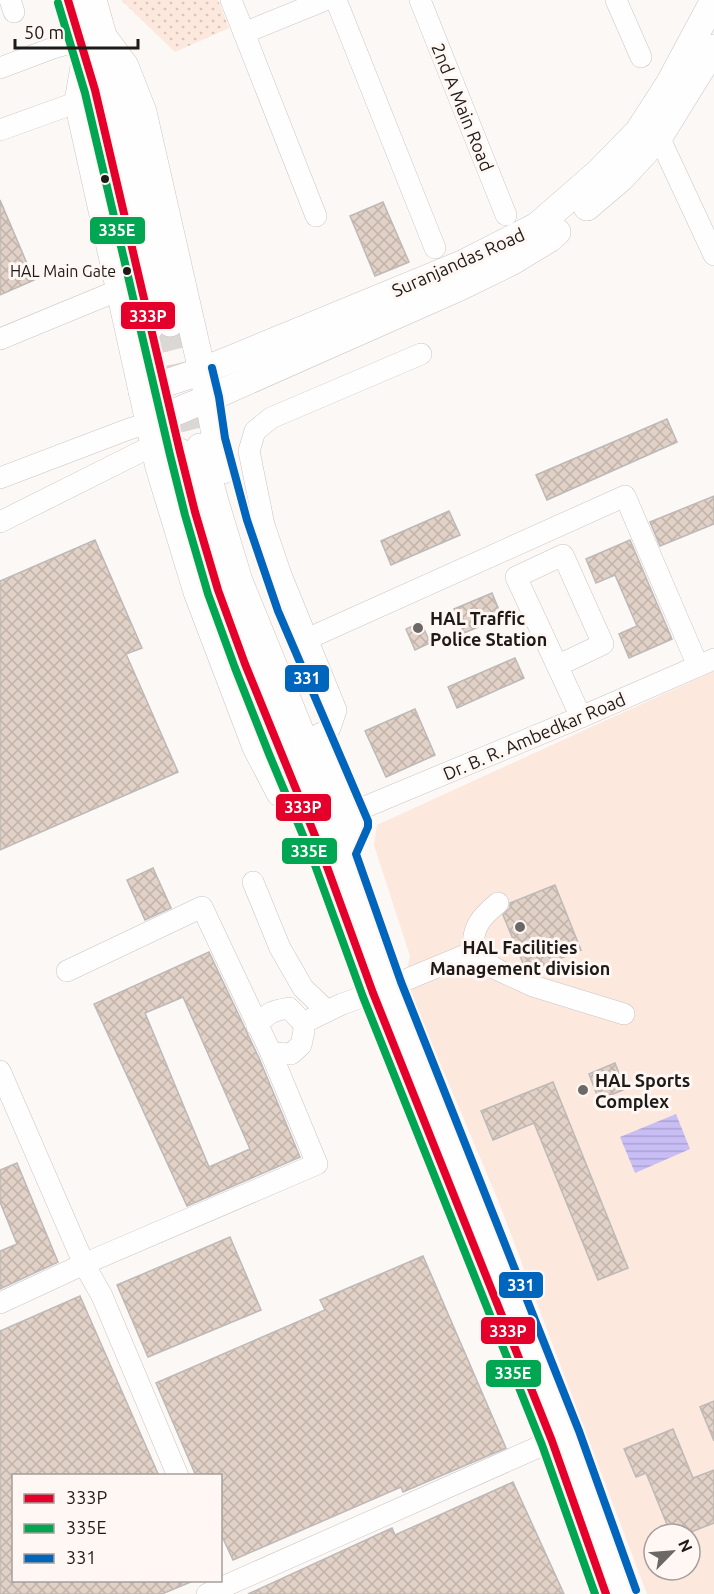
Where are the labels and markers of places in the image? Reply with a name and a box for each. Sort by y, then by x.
unlabelled marker [99,173,111,185]
place label: HAL Main Gate [10,262,116,280]
marker: HAL Main Gate [121,265,133,277]
place label: HAL Traffic Police Station [430,608,547,649]
marker: HAL Traffic Police Station [411,621,425,635]
marker: HAL Facilities Management division [513,920,527,934]
place label: HAL Facilities Management division [430,937,610,978]
place label: HAL Sports Complex [595,1070,690,1111]
marker: HAL Sports Complex [576,1083,590,1097]

